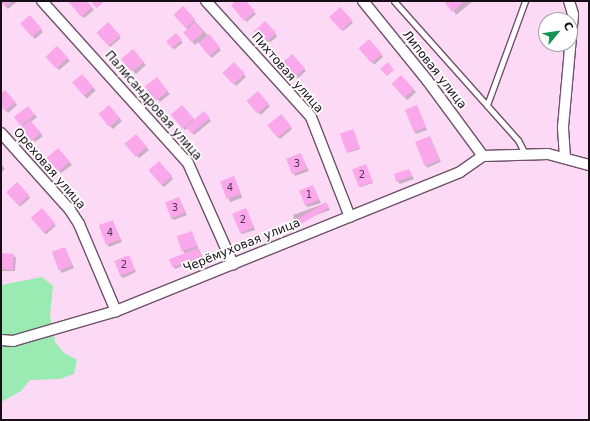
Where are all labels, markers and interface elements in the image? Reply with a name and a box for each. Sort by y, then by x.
north arrow [538,12,578,52]
text: С [560,20,576,33]
street label: Липовая улица [399,28,469,112]
street label: Пихтовая улица [248,30,326,116]
street label: Палисандровая улица [101,48,205,164]
street label: Ореховая улица [10,126,88,212]
house number: 3 [294,158,300,170]
house number: 2 [359,169,365,181]
house number: 4 [227,182,233,194]
house number: 1 [306,189,312,201]
house number: 3 [172,202,178,214]
house number: 2 [240,214,246,226]
street label: Черёмуховая улица [181,216,303,276]
house number: 4 [107,227,113,239]
house number: 2 [121,259,127,271]

